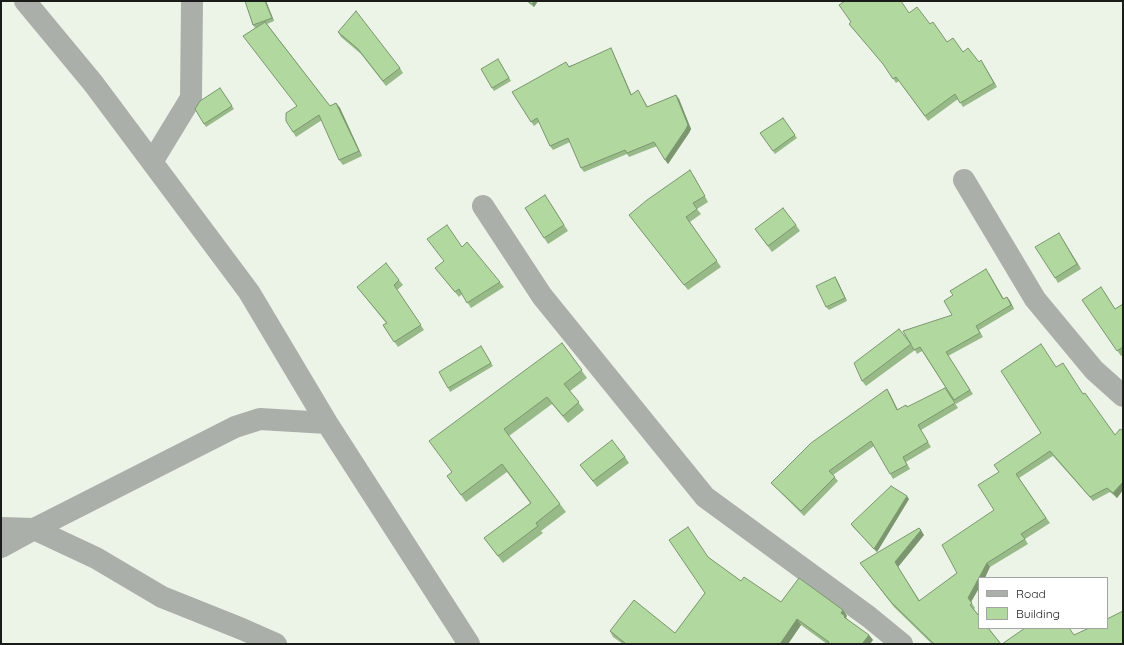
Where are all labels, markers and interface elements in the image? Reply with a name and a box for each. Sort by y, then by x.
legend [978,577,1108,629]
text: Road [1016,586,1046,601]
text: Building [1016,606,1060,621]

